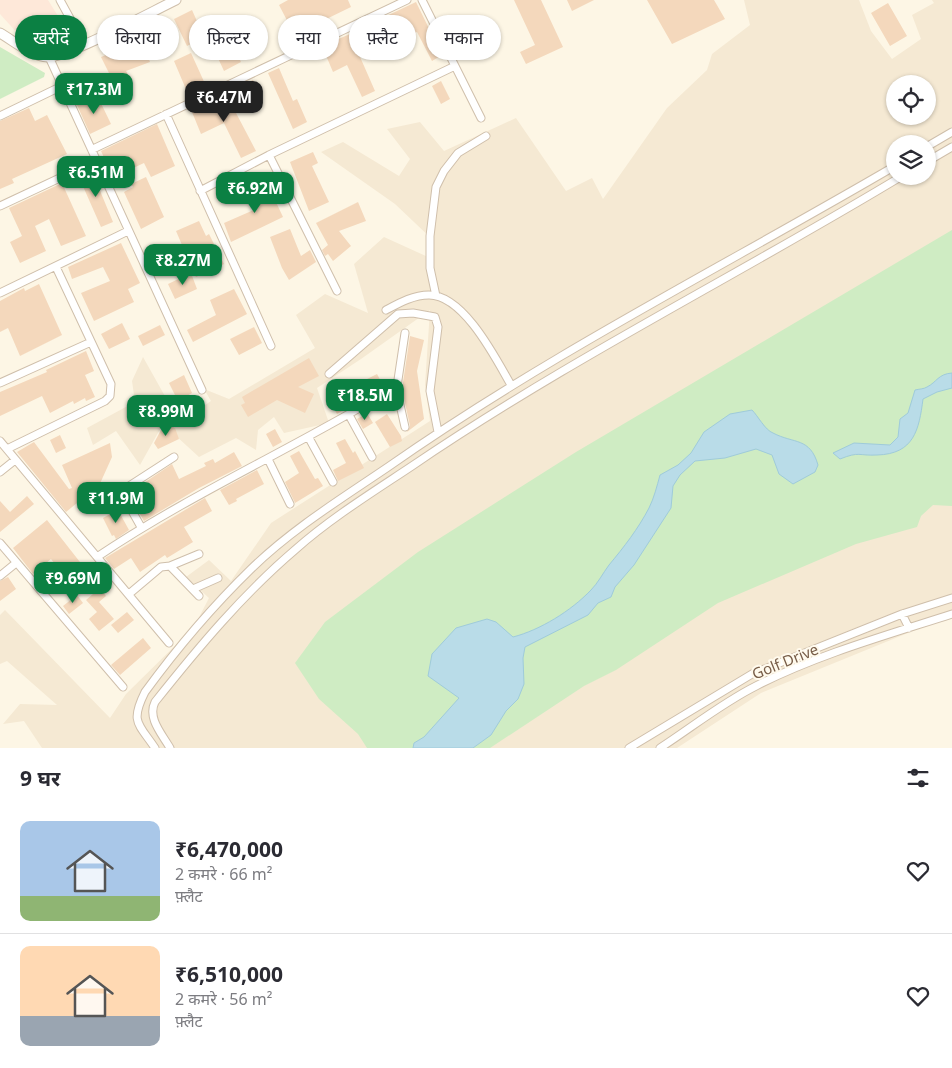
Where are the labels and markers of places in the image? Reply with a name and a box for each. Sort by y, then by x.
pin: ₹17.3M [53,72,135,115]
pin: ₹6.47M [183,80,265,123]
pin: ₹6.51M [55,156,137,198]
pin: ₹6.92M [214,172,296,214]
pin: ₹8.27M [142,244,224,286]
pin: ₹18.5M [324,378,406,421]
pin: ₹8.99M [125,394,207,437]
pin: ₹11.9M [75,482,157,524]
pin: ₹9.69M [32,562,114,604]

